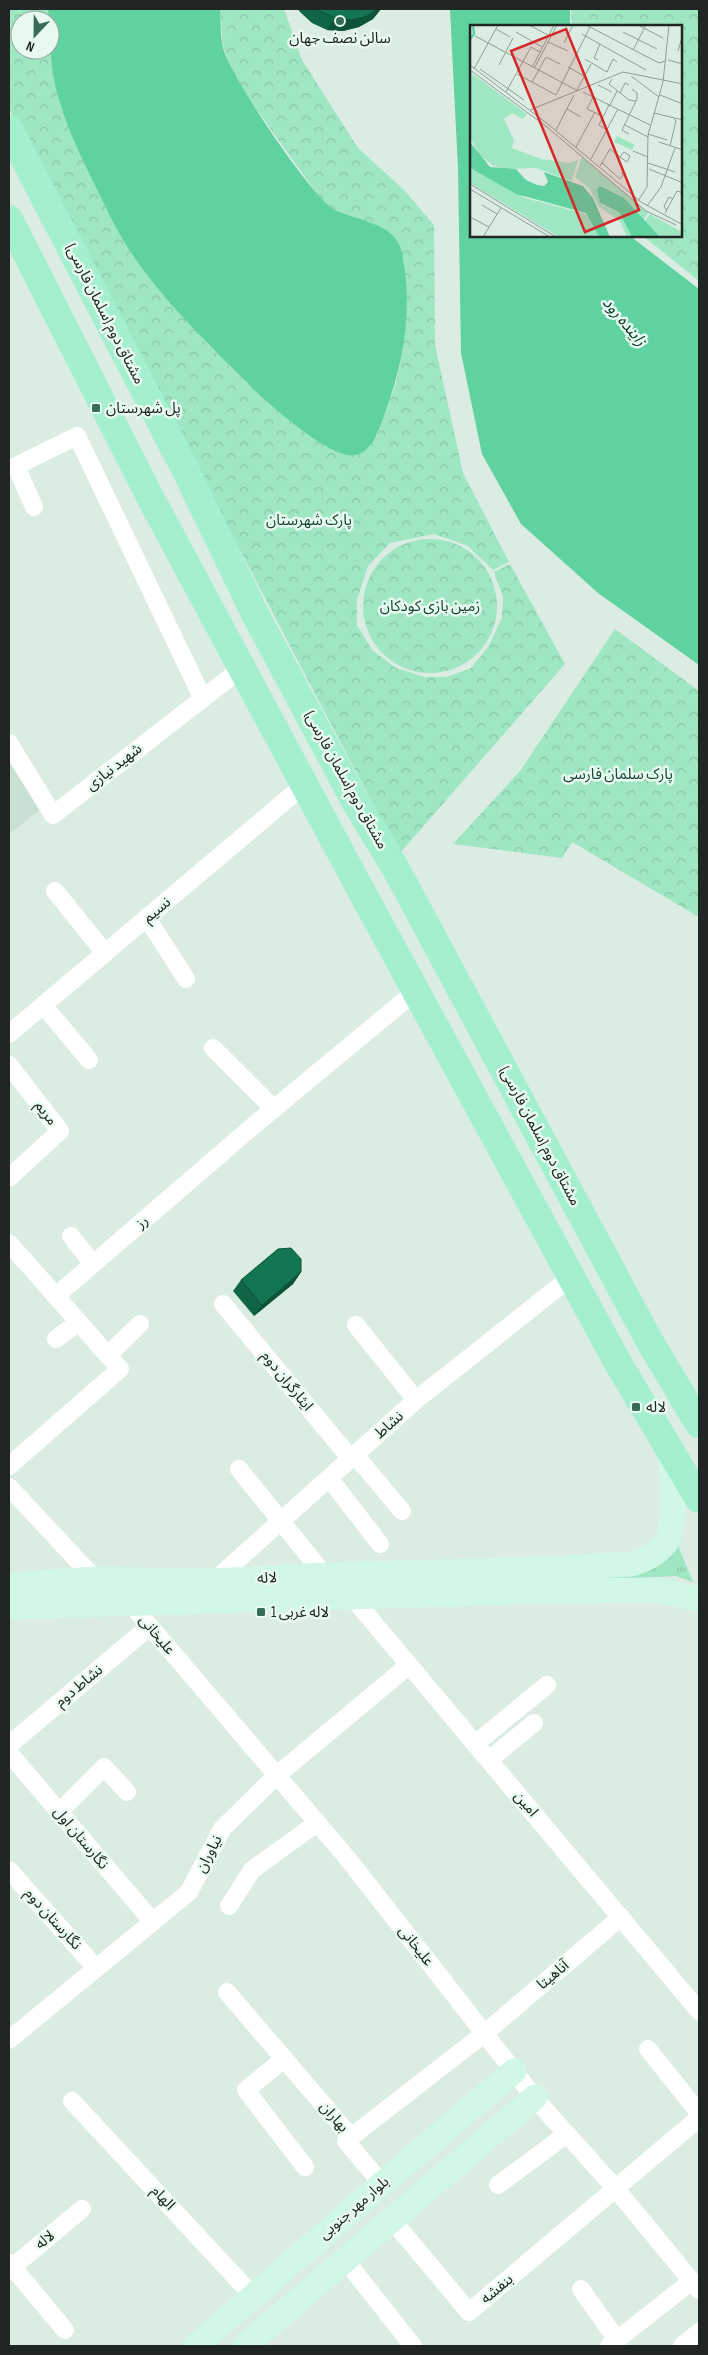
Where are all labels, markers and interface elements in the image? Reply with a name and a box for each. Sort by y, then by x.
north arrow [10,10,60,60]
marker: سالن نصف جهان [334,15,346,27]
inset map [470,25,683,238]
place label: سالن نصف جهان [289,29,391,48]
text: N [24,37,37,56]
street label: مشتاق دوم (سلمان فارسی) [60,240,149,388]
water label: زاینده رود [598,294,650,351]
place label: پل شهرستان [106,399,181,418]
marker: پل شهرستان [90,402,102,414]
park label: پارک شهرستان [266,511,352,530]
park label: زمین بازی کودکان [380,597,480,616]
street label: مشتاق دوم (سلمان فارسی) [299,707,392,853]
street label: شهید نیازی [82,739,146,795]
park label: پارک سلمان فارسی [563,765,673,784]
street label: نسیم [139,893,176,928]
street label: مشتاق دوم (سلمان فارسی) [494,1063,585,1210]
street label: مریم [30,1097,61,1130]
street label: رز [131,1211,152,1233]
street label: ایثارگران دوم [256,1347,317,1416]
place label: لاله [646,1398,666,1417]
marker: لاله [630,1401,642,1413]
street label: نشاط [370,1407,408,1443]
street label: لاله [257,1568,277,1588]
place label: لاله غربی 1 [271,1603,329,1622]
marker: لاله غربی 1 [255,1606,267,1618]
street label: علیخانی [135,1611,180,1659]
street label: نشاط دوم [51,1661,107,1712]
street label: امین [510,1787,542,1821]
street label: نگارستان اول [49,1803,113,1873]
street label: نیاوران [192,1832,226,1876]
street label: نگارستان دوم [20,1884,86,1954]
street label: علیخانی [394,1922,438,1971]
street label: آناهیتا [533,1956,573,1994]
street label: بهاران [315,2098,353,2136]
street label: بلوار مهر جنوبی [315,2172,393,2244]
street label: الهام [146,2182,179,2215]
street label: لاله [31,2226,59,2254]
street label: بنفشه [477,2270,517,2308]

